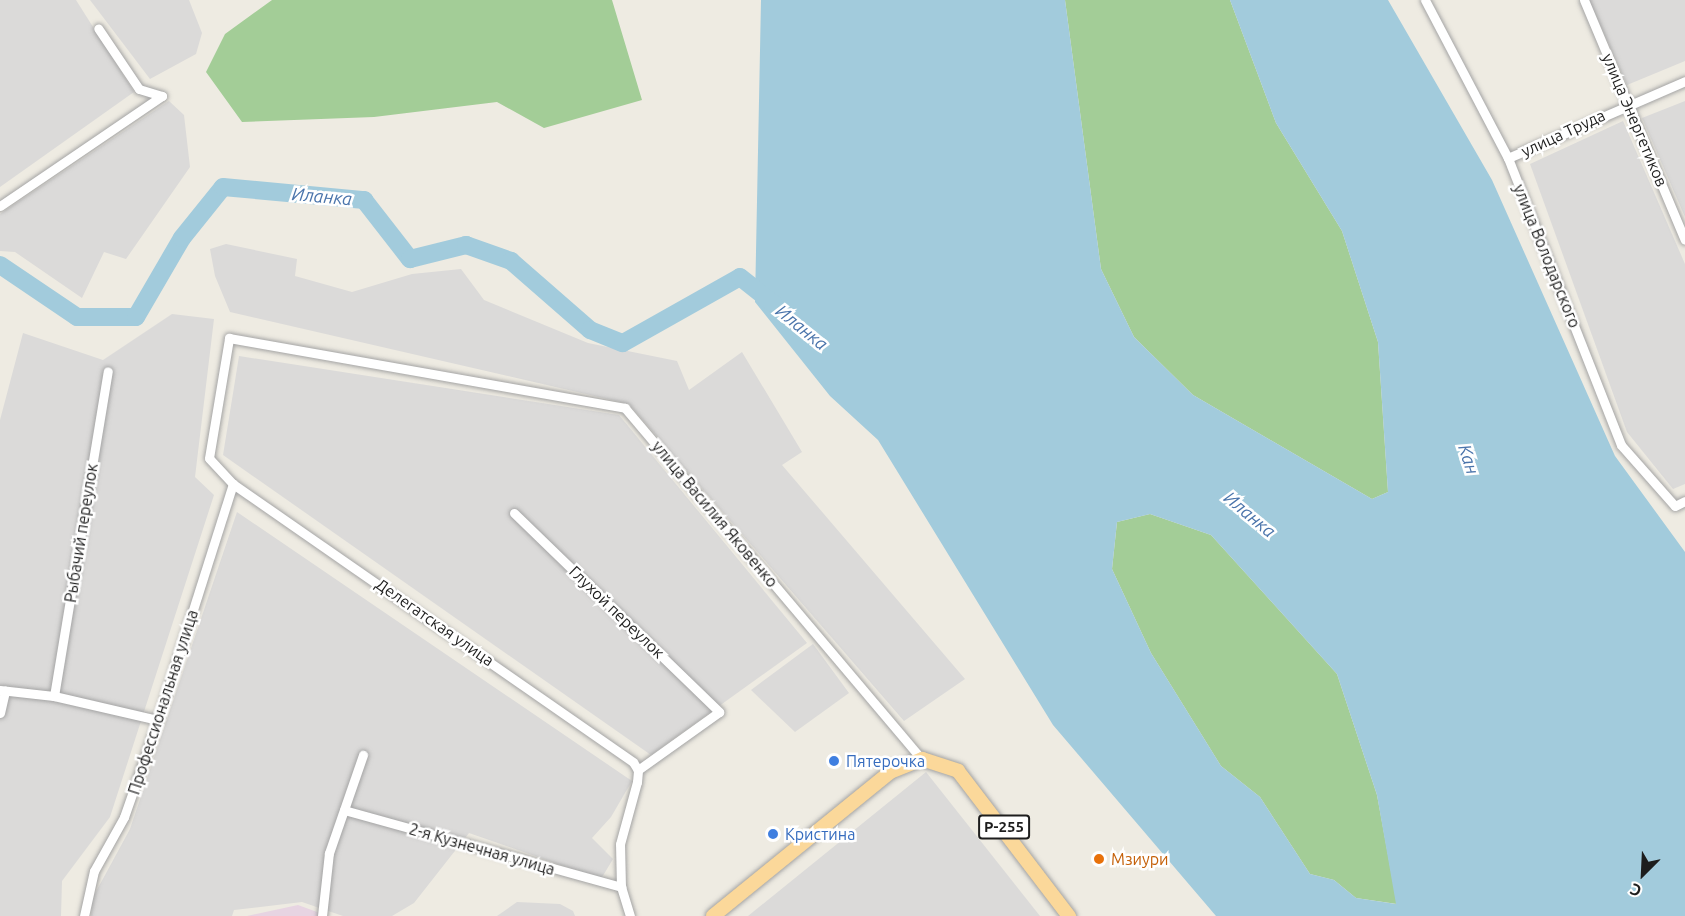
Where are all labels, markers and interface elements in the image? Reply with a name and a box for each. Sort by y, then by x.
street label: улица Энергетиков [1598,51,1672,189]
street label: улица Труда [1518,105,1608,161]
street label: улица Володарского [1509,181,1585,331]
water label: Иланка [291,183,353,209]
water label: Иланка [772,300,832,354]
street label: улица Василия Яковенко [648,437,782,591]
water label: Кан [1454,441,1484,477]
street label: Рыбачий переулок [61,462,101,604]
water label: Иланка [1220,486,1280,542]
street label: Глухой переулок [565,562,669,662]
street label: Делегатская улица [372,574,498,670]
street label: Профессиональная улица [124,607,202,797]
place label: Пятерочка [846,751,925,771]
marker: Пятерочка [827,754,841,768]
road number: Р-255 [977,815,1031,839]
street label: 2-я Кузнечная улица [407,819,557,879]
place label: Кристина [785,824,855,844]
marker: Кристина [766,827,780,841]
north arrow [1613,844,1673,904]
place label: Мзиури [1111,849,1169,869]
marker: Мзиури [1092,852,1106,866]
text: С [1627,880,1644,901]

